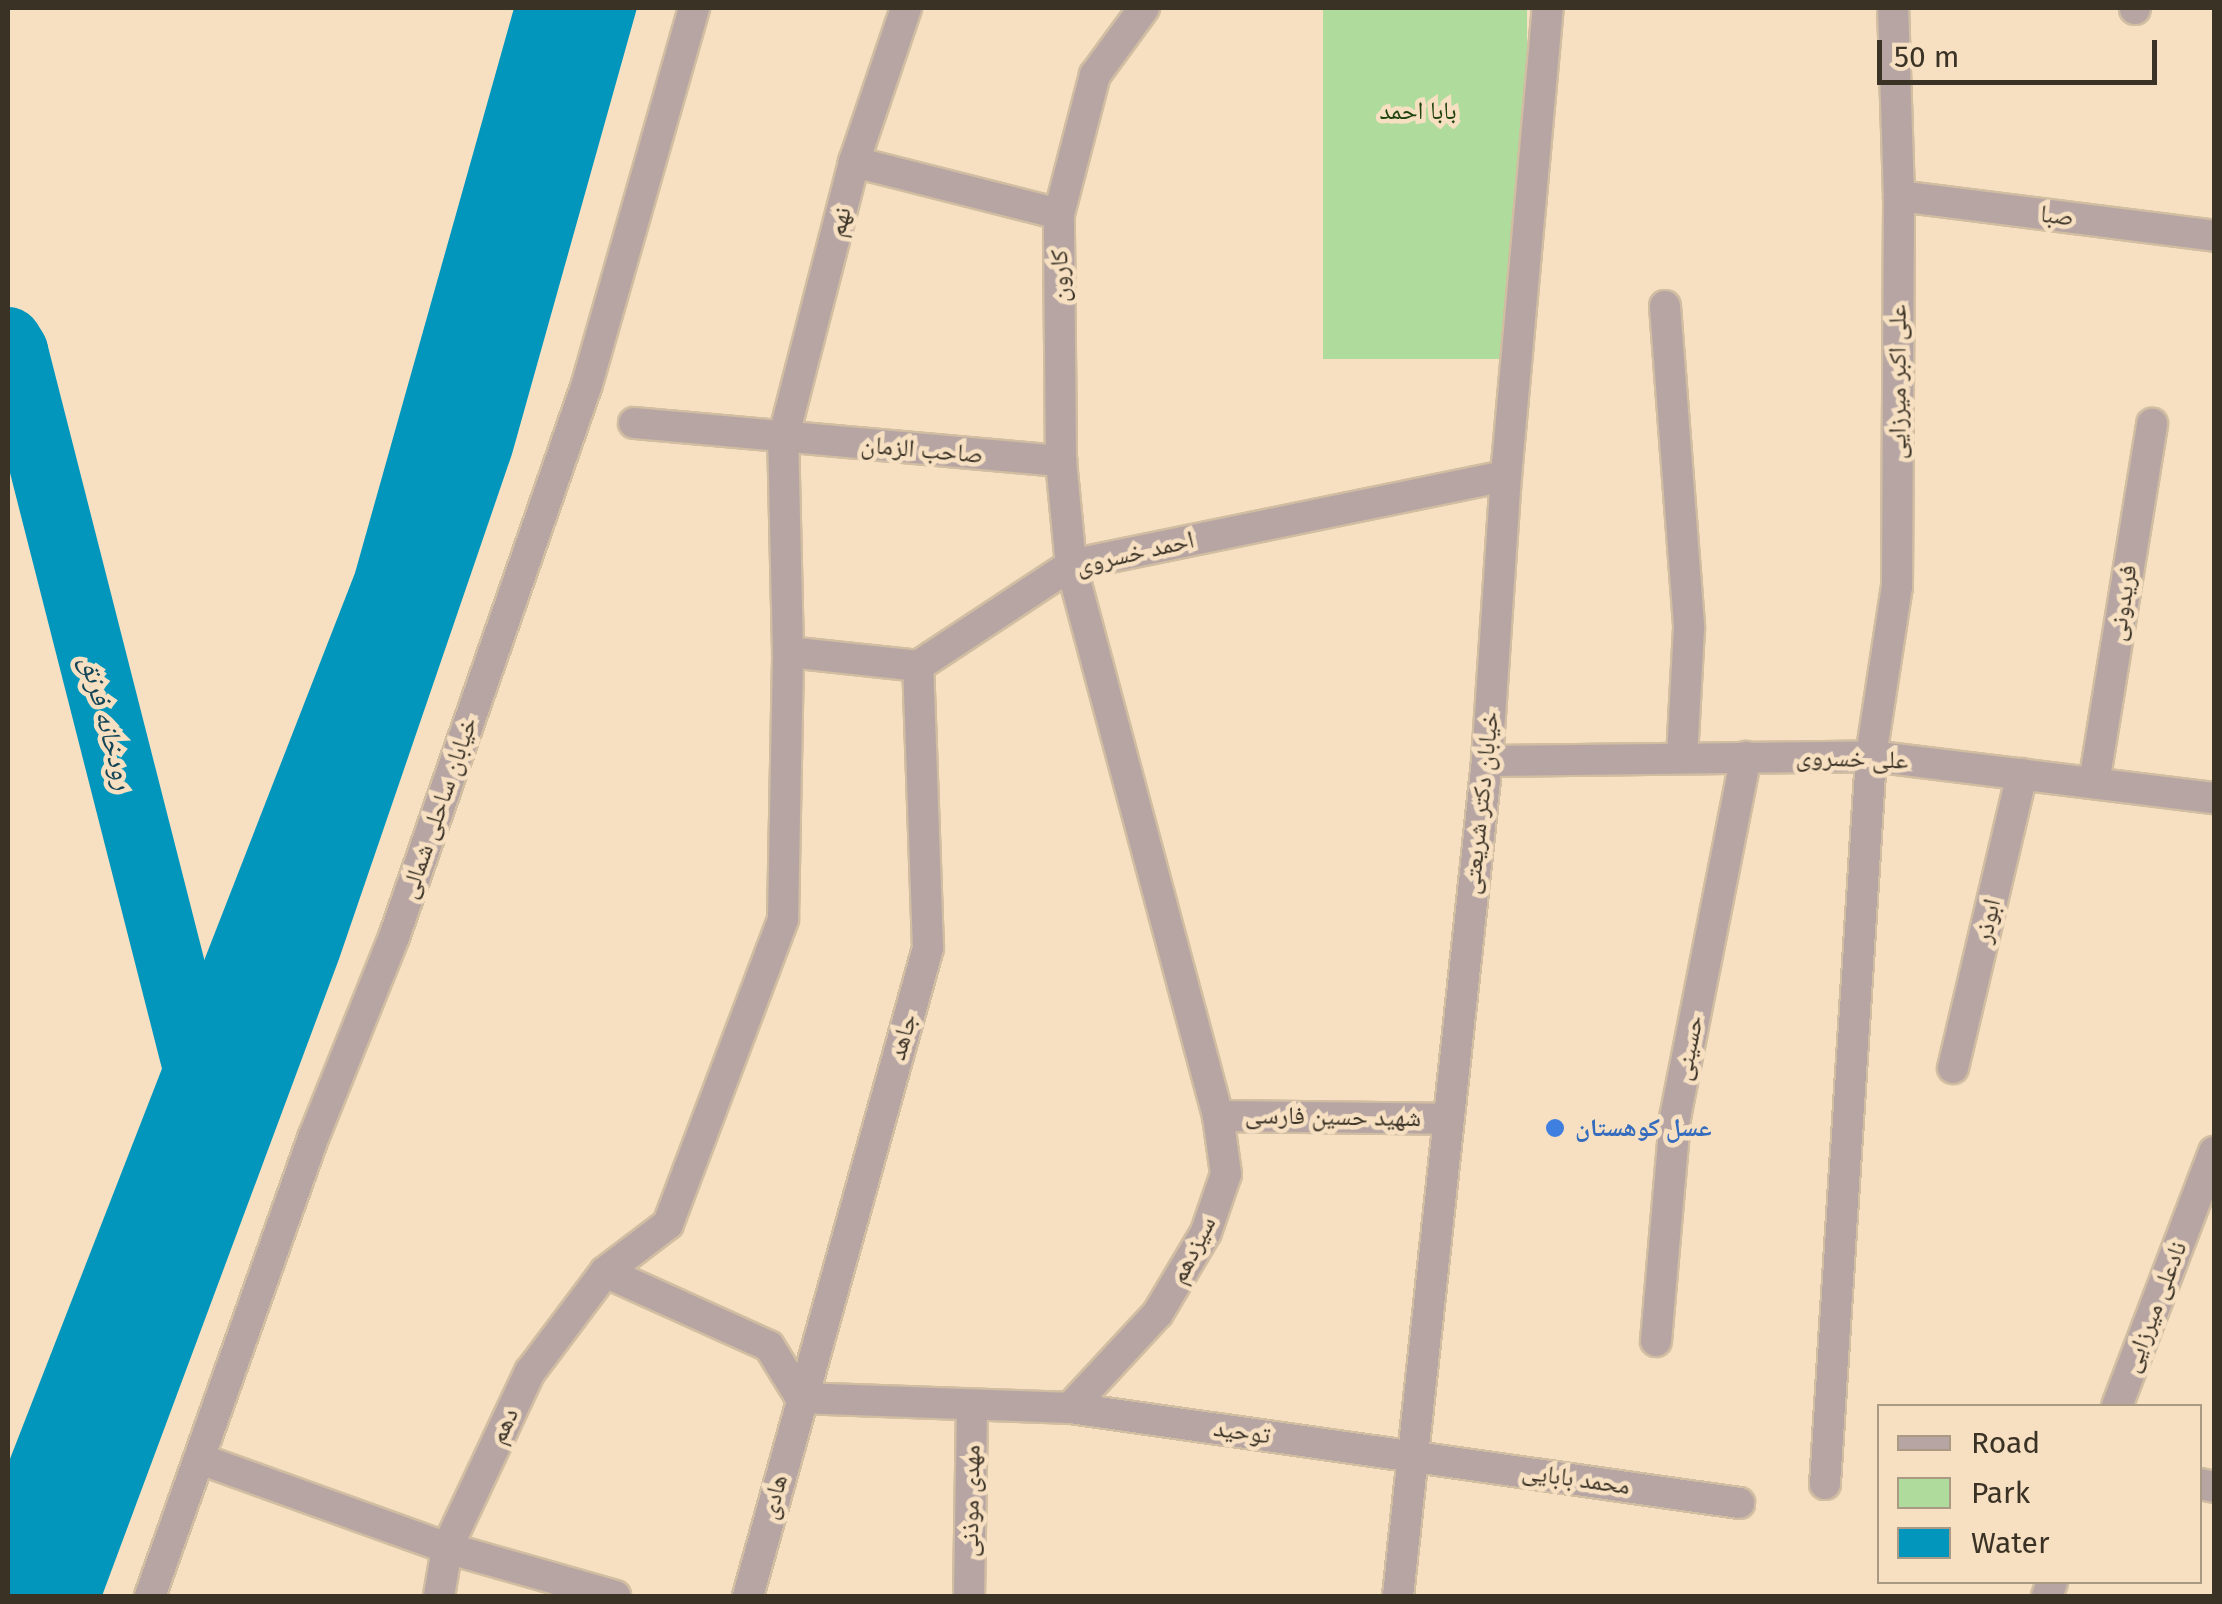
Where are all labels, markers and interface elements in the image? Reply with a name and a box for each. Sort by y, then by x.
scale bar [1882,20,2162,82]
text: 50 m [1894,39,1959,75]
park label: بابا احمد [1379,96,1457,126]
street label: صبا [2039,199,2075,233]
street label: نهم [822,204,858,240]
street label: کارون [1045,249,1075,303]
street label: علی اکبر میرزایی [1883,305,1913,459]
street label: صاحب الزمان [860,430,984,470]
street label: احمد خسروی [1073,525,1197,581]
street label: فریدونی [2102,563,2144,643]
water label: رودخانه فرنق [73,653,141,793]
street label: خیابان دکتر شریعتی [1456,710,1506,896]
street label: خیابان ساحلی شمالی [394,713,484,903]
street label: علی خسروی [1795,742,1909,776]
street label: ابوذر [1968,896,2008,946]
street label: جاهد [882,1010,924,1064]
street label: حسینی [1668,1013,1710,1083]
street label: شهید حسین فارسی [1245,1100,1421,1134]
place label: عسل کوهستان [1575,1113,1712,1143]
marker: عسل کوهستان [1544,1117,1566,1139]
street label: سیزدهم [1163,1211,1223,1289]
street label: نادعلی میرزایی [2116,1237,2194,1377]
street label: دهم [483,1403,525,1449]
legend [1877,1404,2202,1584]
street label: توحید [1212,1413,1272,1451]
text: Road [1971,1425,2040,1461]
street label: مهدی موذنی [955,1445,987,1557]
street label: محمد بابایی [1520,1457,1632,1501]
street label: هادی [754,1471,794,1523]
text: Park [1971,1475,2030,1511]
text: Water [1971,1525,2050,1561]

